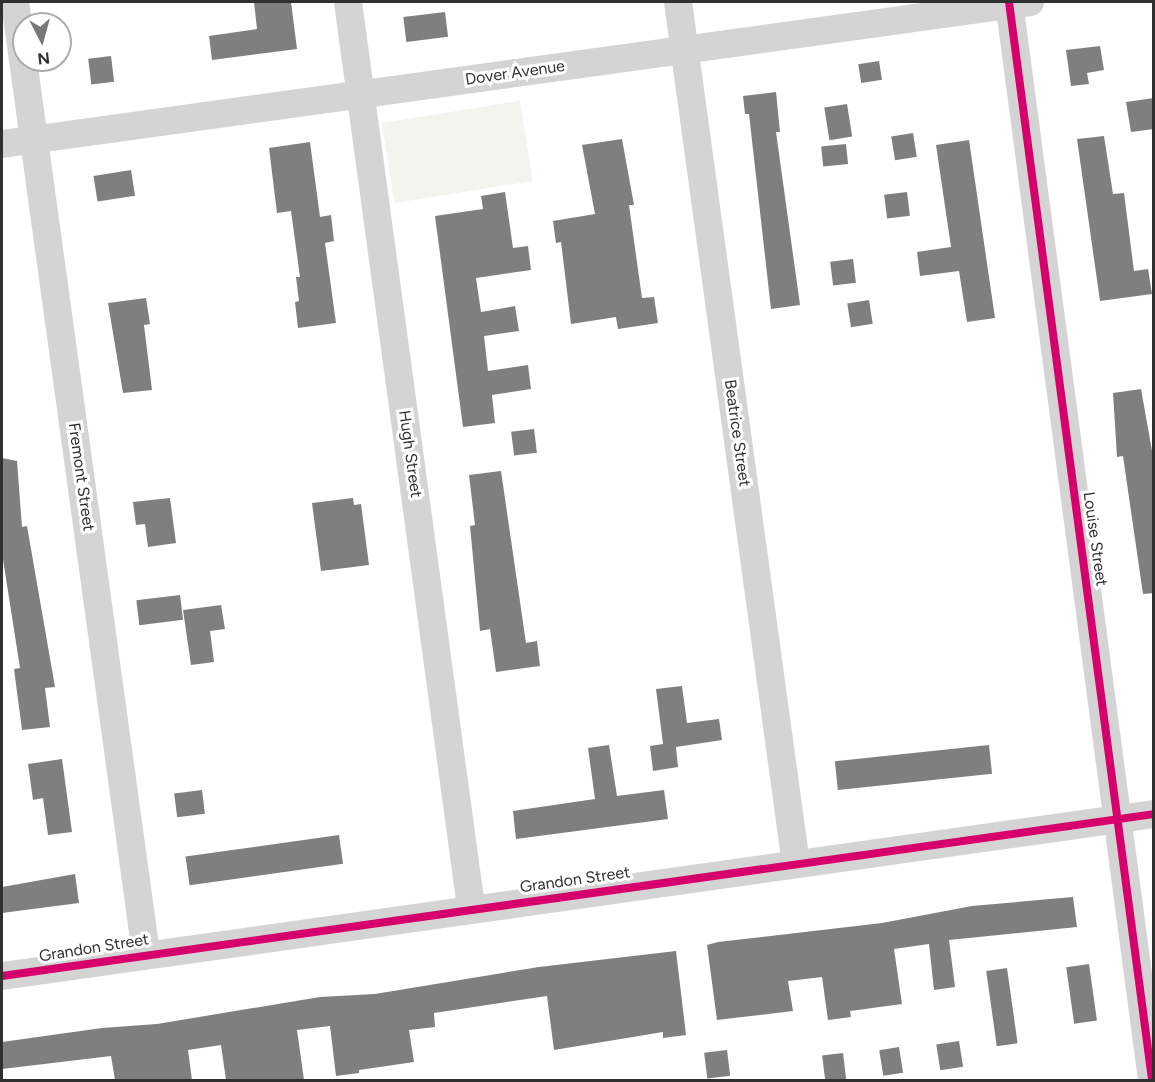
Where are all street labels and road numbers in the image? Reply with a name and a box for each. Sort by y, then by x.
street label: Dover Avenue [464,57,566,89]
street label: Beatrice Street [720,378,754,488]
street label: Hugh Street [394,409,426,499]
street label: Fremont Street [64,422,98,532]
street label: Louise Street [1079,491,1111,587]
street label: Grandon Street [519,863,631,897]
street label: Grandon Street [38,930,150,966]

